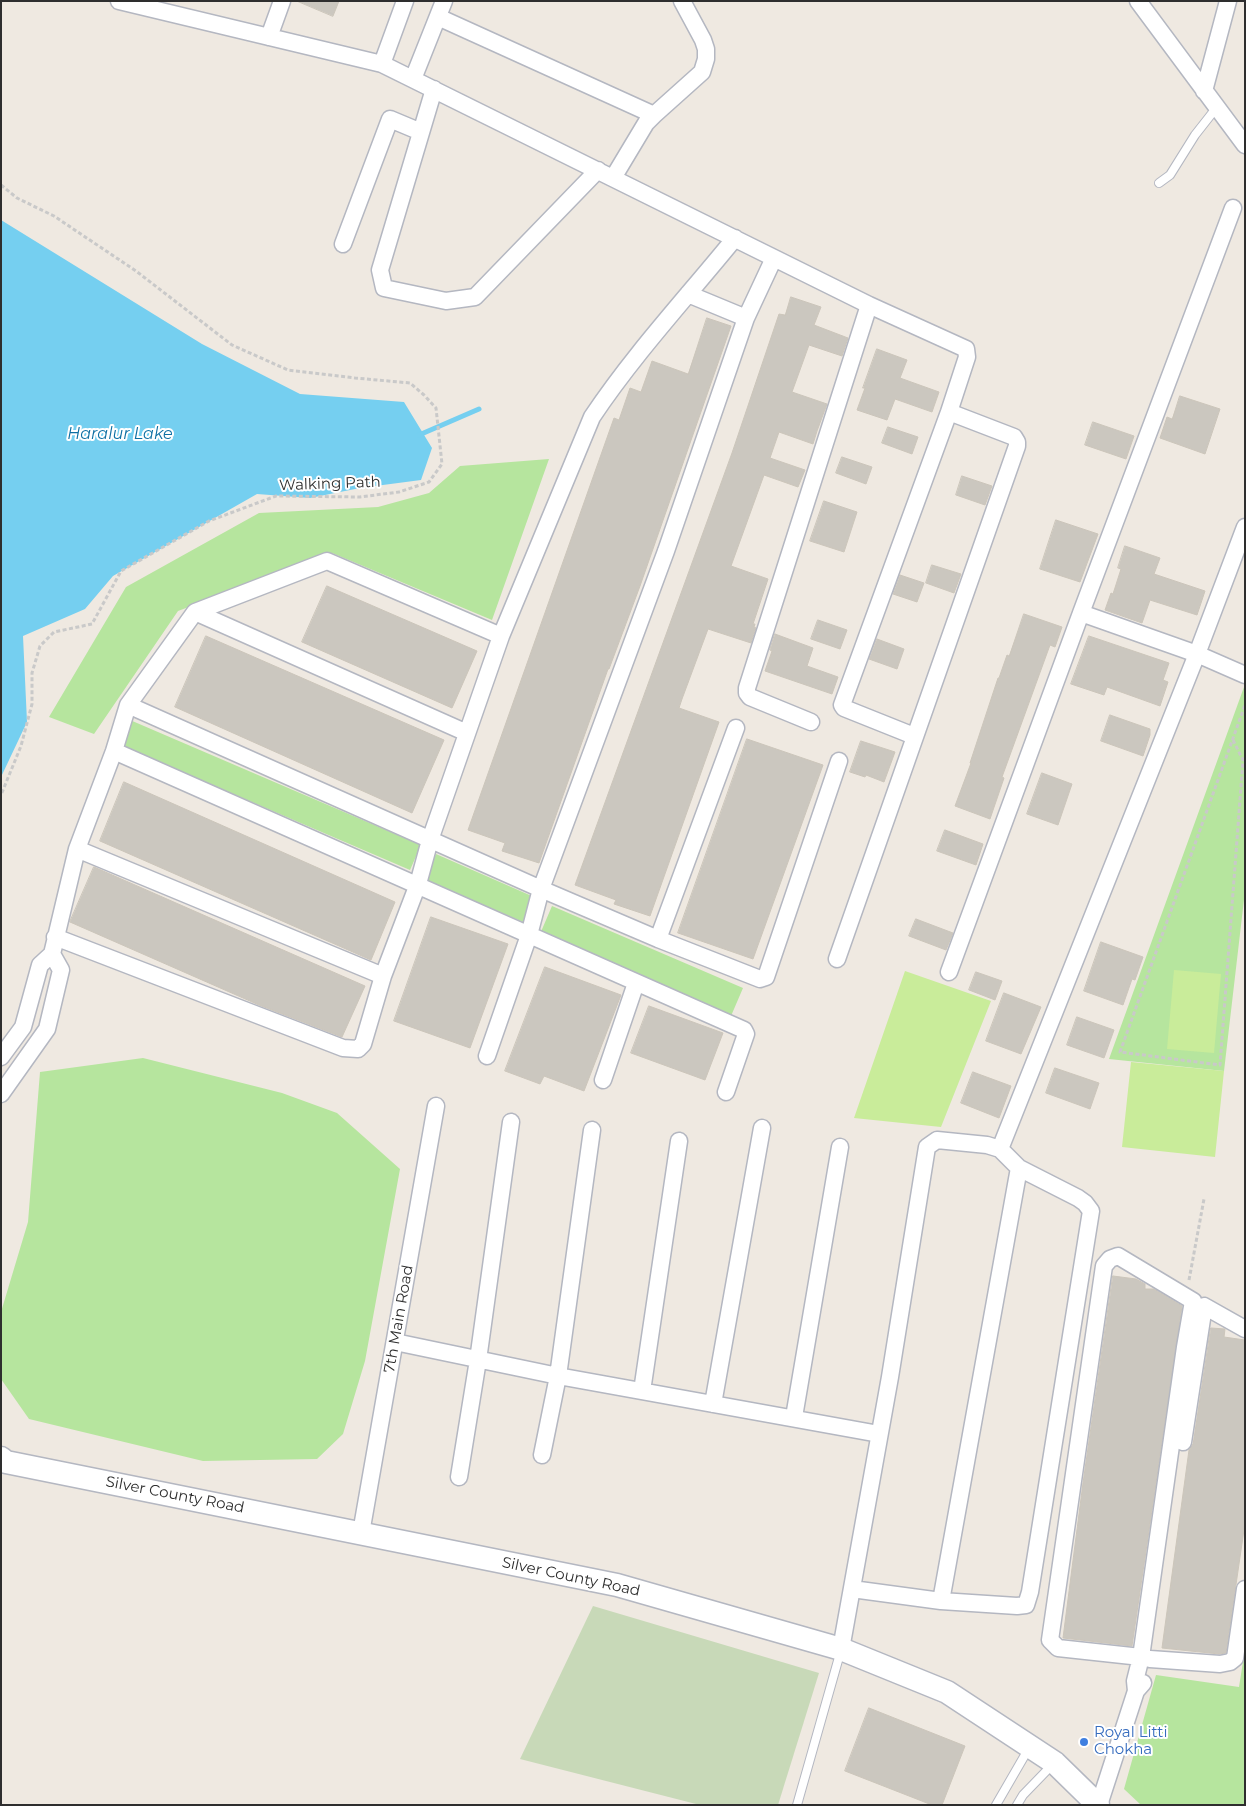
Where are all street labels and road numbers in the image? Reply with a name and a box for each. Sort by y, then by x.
street label: Walking Path [279,473,381,495]
street label: 7th Main Road [381,1264,417,1374]
street label: Silver County Road [104,1473,246,1517]
street label: Silver County Road [500,1554,642,1600]

